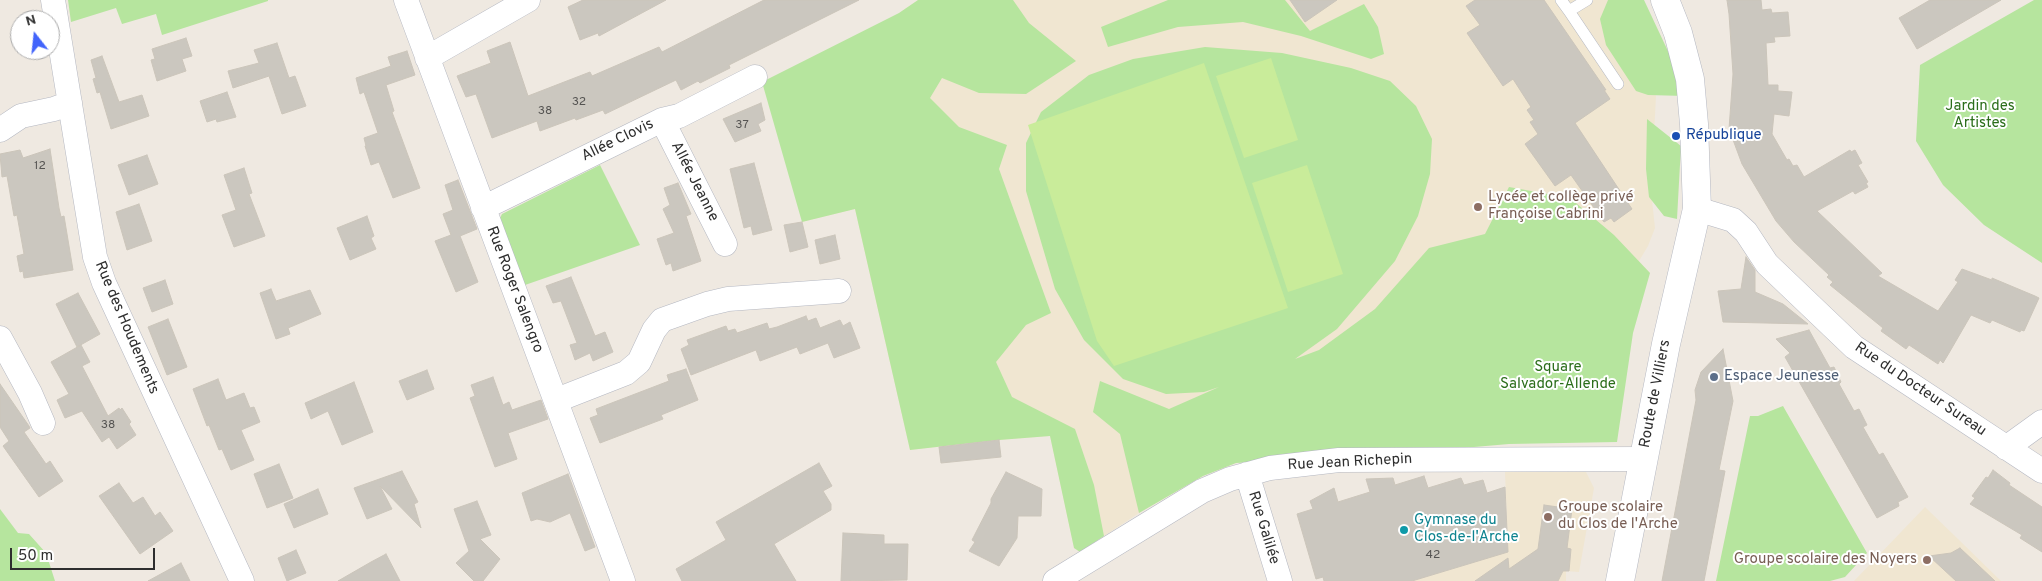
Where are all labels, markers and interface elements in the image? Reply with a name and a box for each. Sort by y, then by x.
north arrow [10,10,60,60]
text: N [24,12,38,31]
house number: 32 [572,96,586,110]
park label: Jardin des Artistes [1945,98,2015,133]
house number: 38 [538,105,552,119]
street label: Allée Clovis [579,116,657,166]
house number: 37 [735,119,749,133]
place label: République [1686,127,1762,145]
marker: République [1670,130,1682,142]
street label: Allée Jeanne [666,139,722,225]
house number: 12 [34,160,46,174]
place label: Lycée et collège privé Françoise Cabrini [1488,189,1634,224]
marker: Lycée et collège privé Françoise Cabrini [1472,201,1484,213]
street label: Rue Roger Salengro [482,224,546,356]
street label: Rue des Houdements [90,259,162,397]
street label: Route de Villiers [1637,338,1675,450]
street label: Rue du Docteur Sureau [1851,339,1989,441]
park label: Square Salvador-Allende [1500,359,1616,394]
place label: Espace Jeunesse [1724,368,1839,386]
marker: Espace Jeunesse [1708,371,1720,383]
house number: 38 [101,419,115,433]
street label: Rue Jean Richepin [1287,451,1413,475]
street label: Rue Galilée [1243,489,1283,567]
place label: Groupe scolaire du Clos de l'Arche [1558,499,1678,534]
marker: Groupe scolaire du Clos de l'Arche [1542,511,1554,523]
place label: Gymnase du Clos-de-l'Arche [1414,512,1519,547]
marker: Gymnase du Clos-de-l'Arche [1398,524,1410,536]
scale bar [12,538,158,570]
text: 50 m [18,547,53,566]
house number: 42 [1426,549,1440,563]
place label: Groupe scolaire des Noyers [1734,551,1917,569]
marker: Groupe scolaire des Noyers [1921,554,1933,566]

